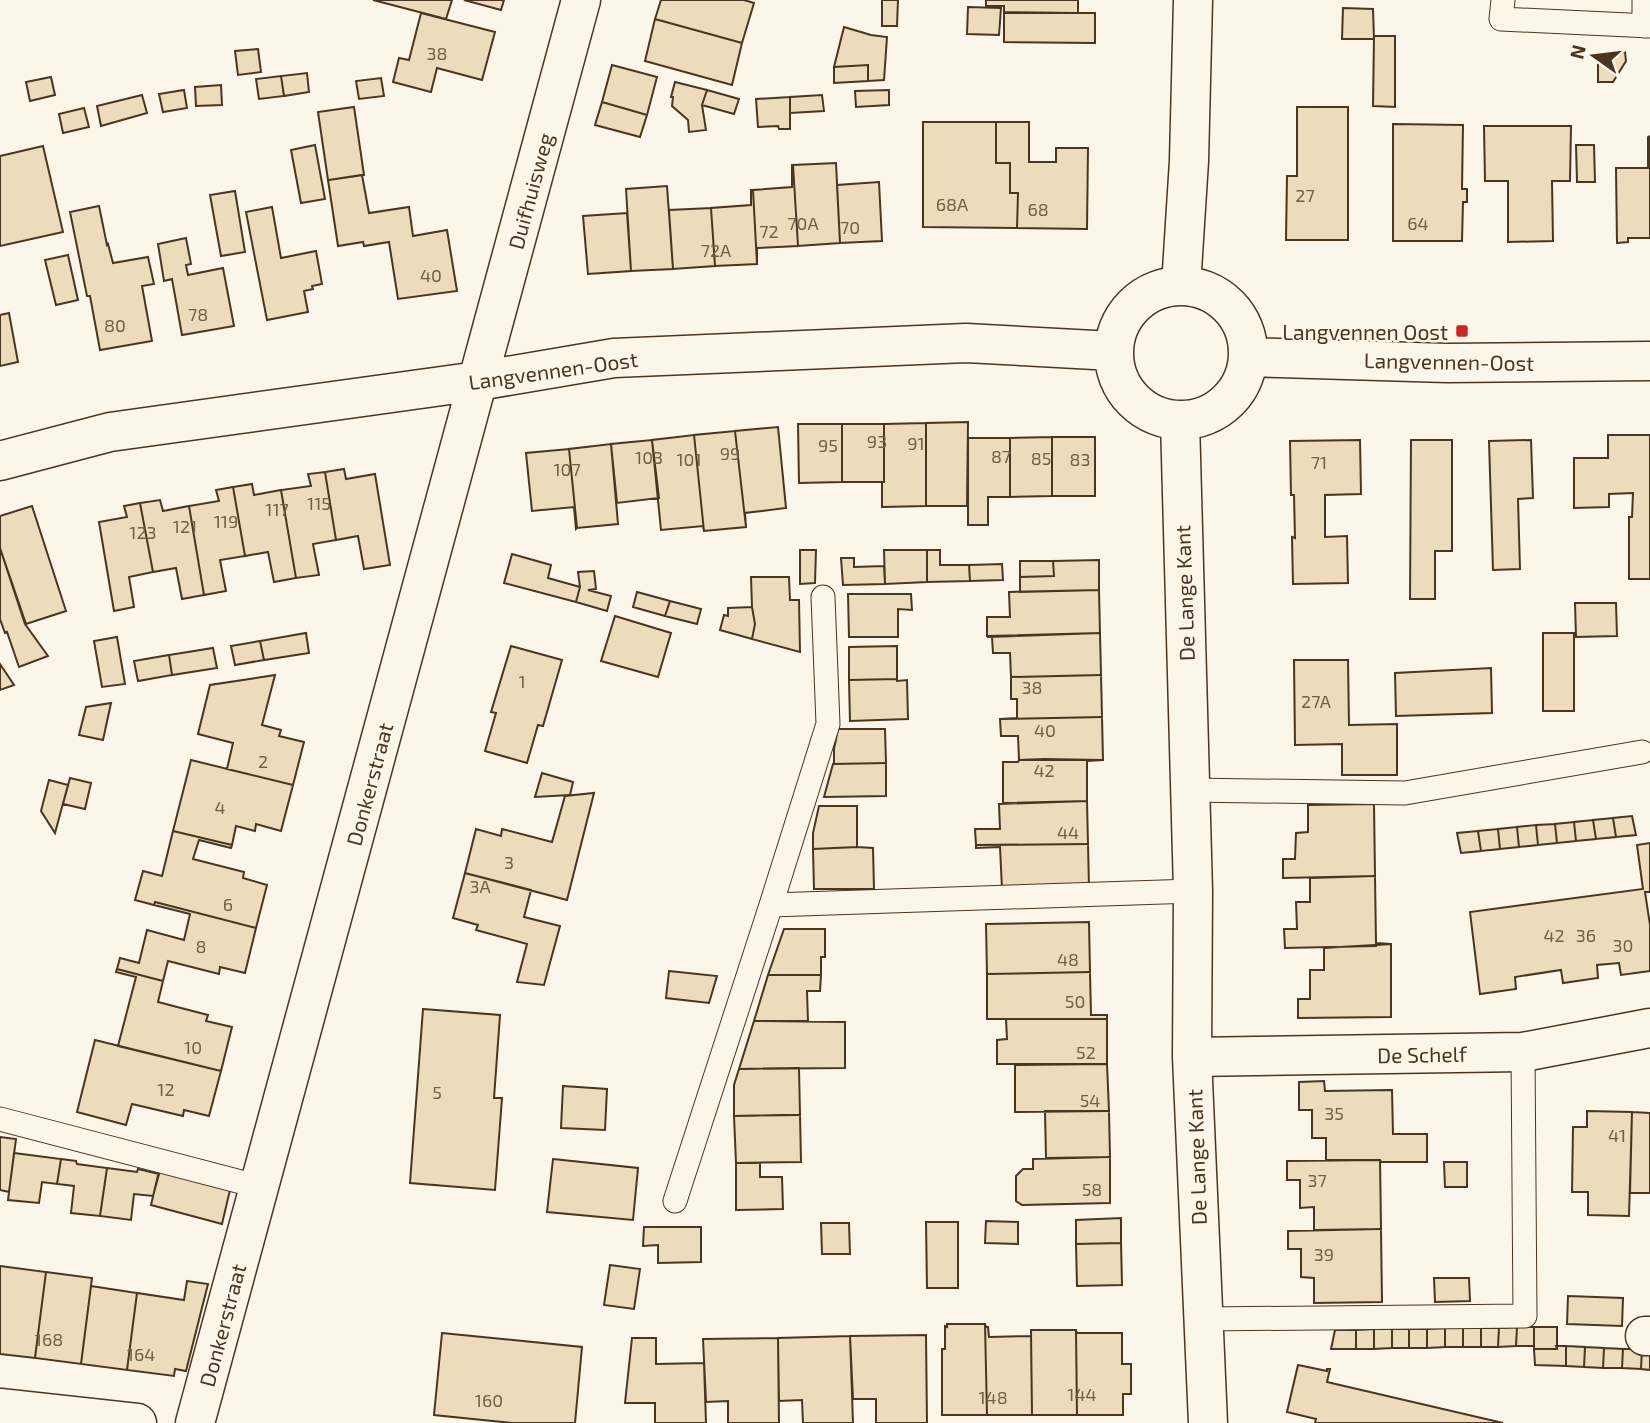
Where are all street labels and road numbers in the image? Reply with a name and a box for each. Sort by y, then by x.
street label: Duifhuisweg [502,130,558,252]
street label: Langvennen-Oost [467,346,639,394]
street label: Langvennen-Oost [1364,347,1534,375]
street label: De Lange Kant [1169,525,1199,661]
street label: Donkerstraat [341,720,397,848]
street label: De Schelf [1377,1041,1468,1067]
street label: De Lange Kant [1181,1089,1211,1225]
street label: Donkerstraat [194,1261,250,1389]

